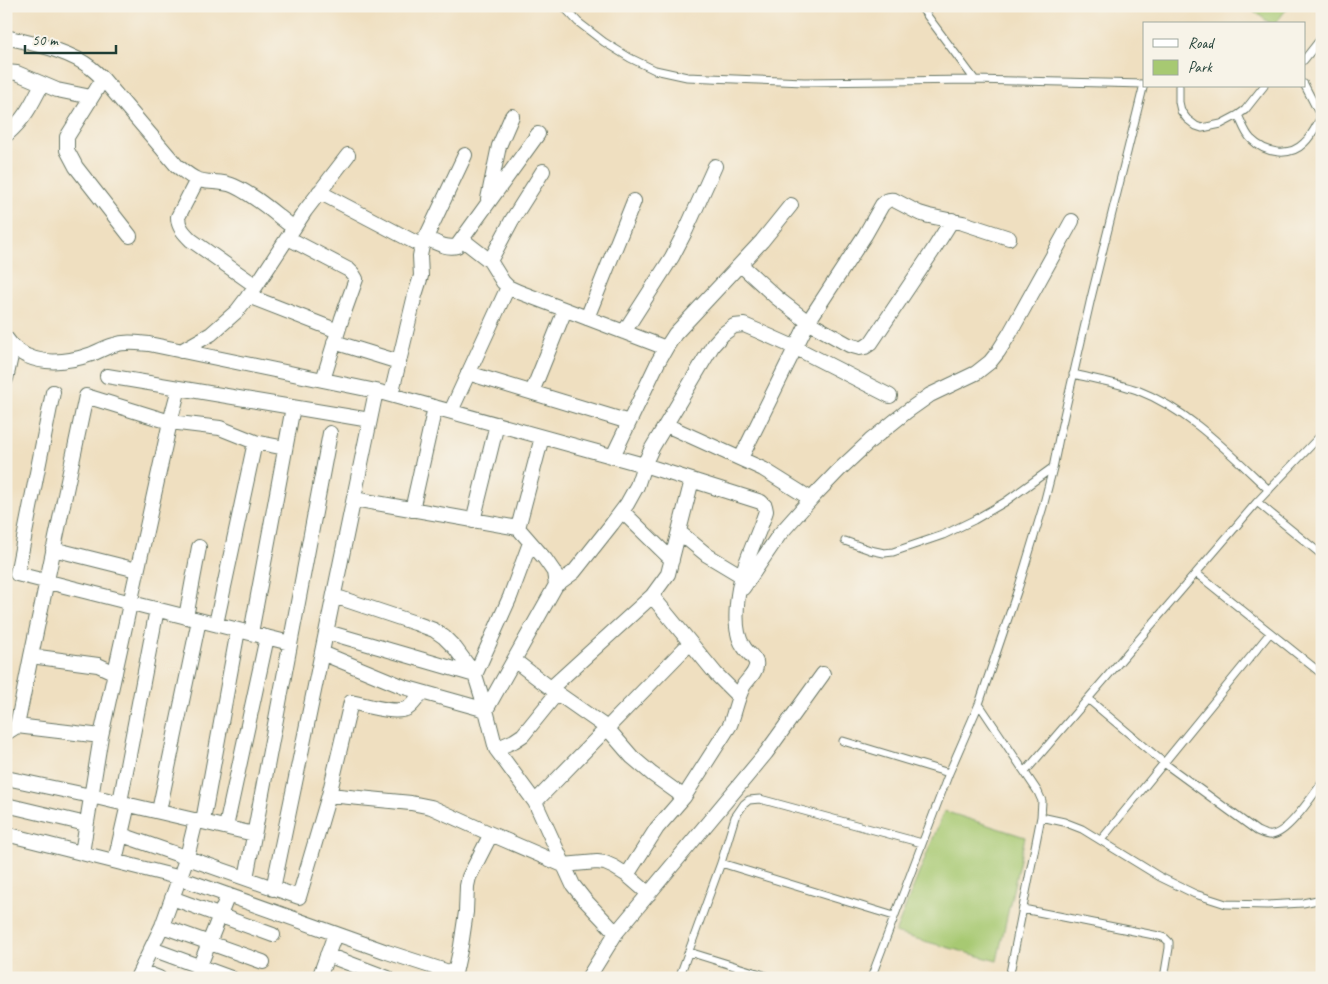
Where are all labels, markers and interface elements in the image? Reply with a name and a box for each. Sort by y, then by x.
scale bar [25,22,116,54]
legend [1143,22,1306,88]
text: 50 m [32,31,59,50]
text: Road [1188,34,1215,53]
text: Park [1188,58,1213,77]

